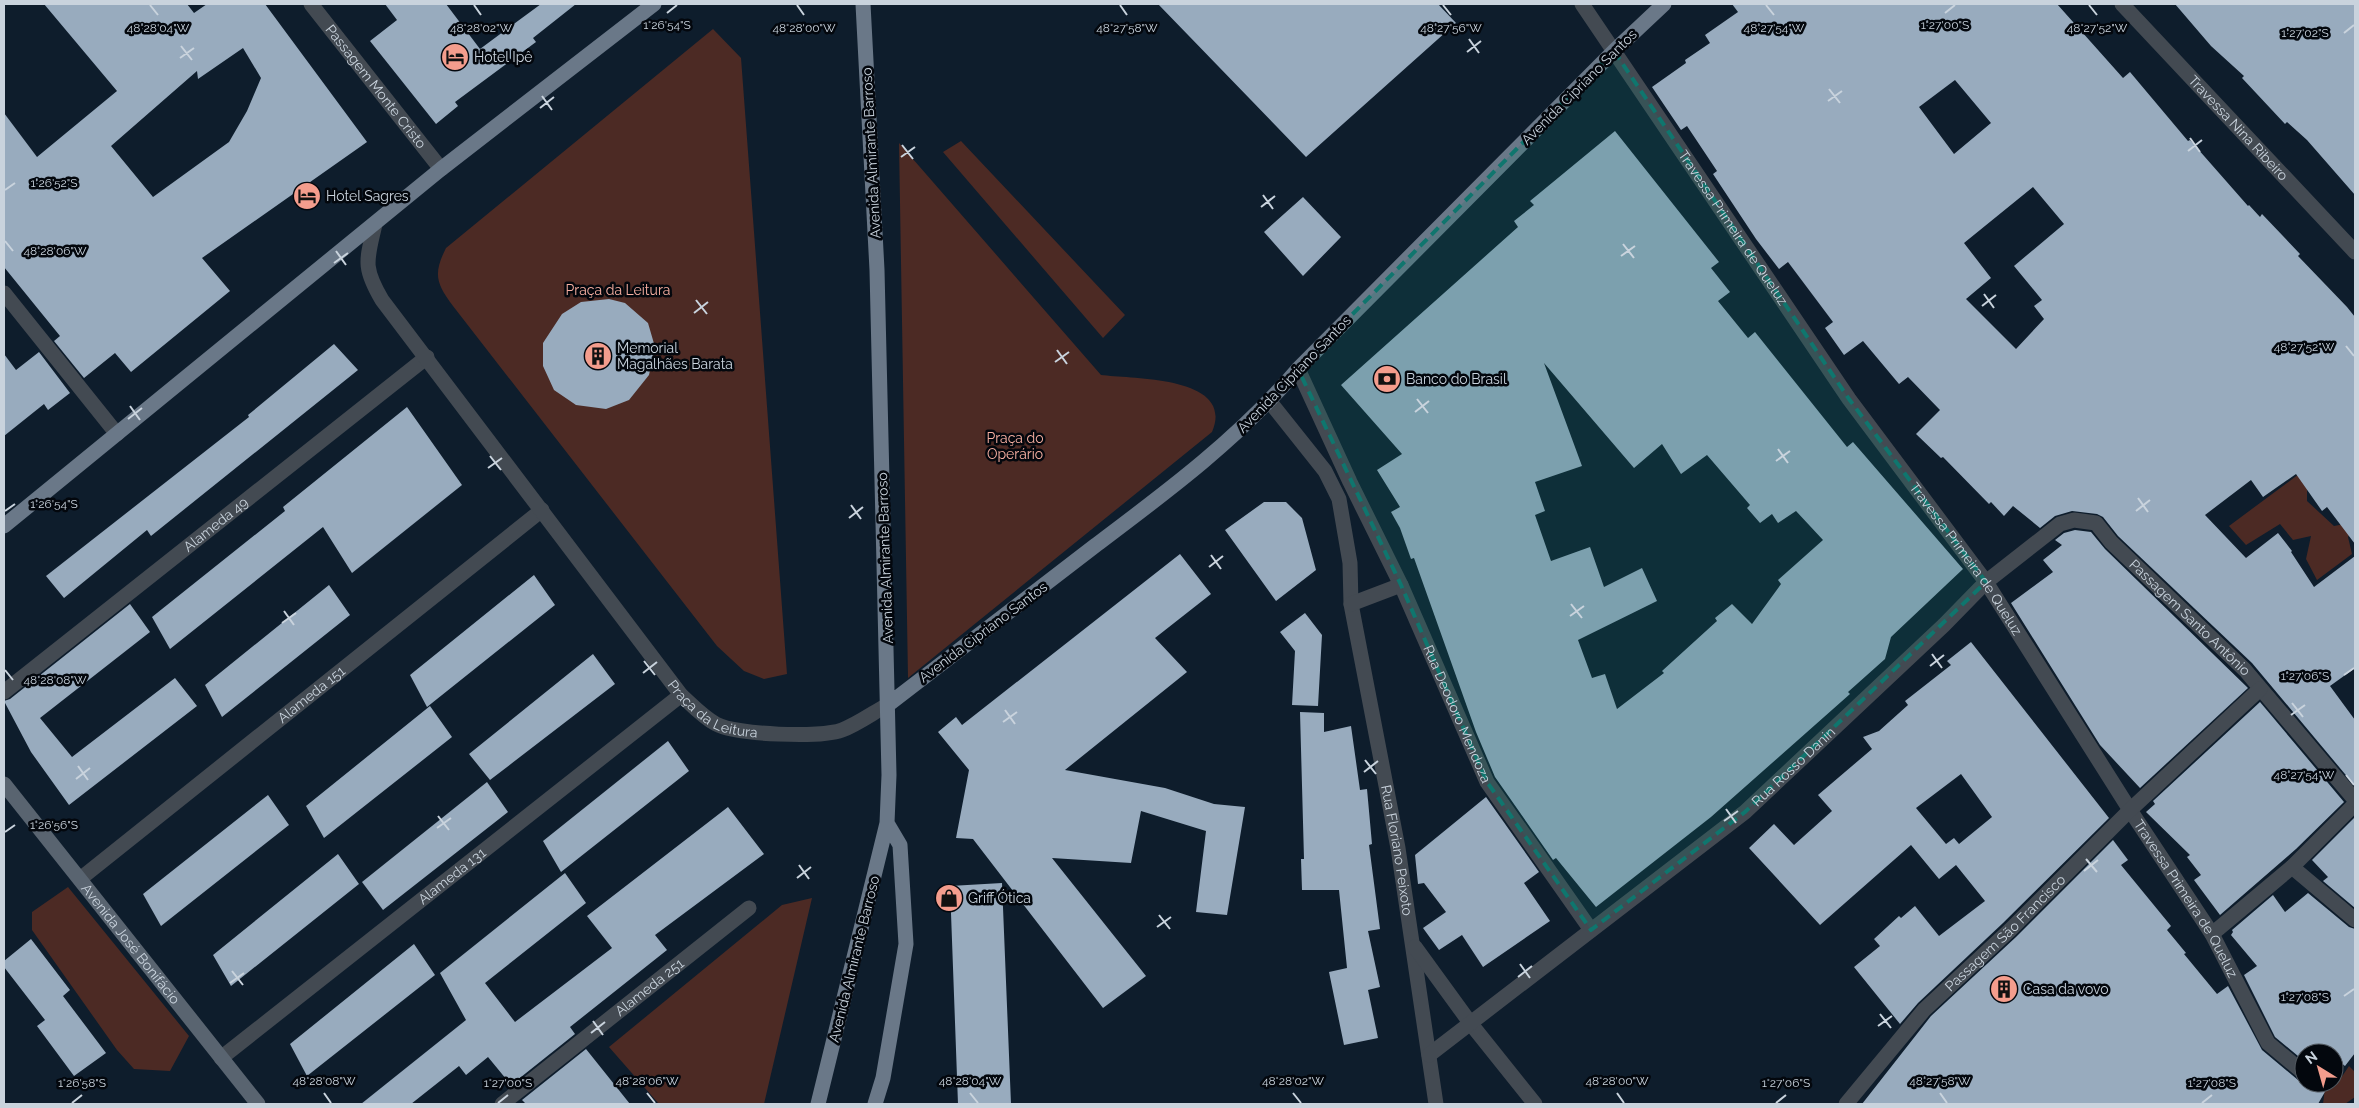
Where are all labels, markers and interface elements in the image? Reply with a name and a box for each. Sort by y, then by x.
text: 1°26'54"S [643,18,691,32]
text: 1°27'00"S [1921,18,1969,32]
text: 48°28'04"W [127,21,190,35]
street label: Passagem Monte Cristo [322,21,430,152]
text: 48°28'02"W [450,21,513,35]
text: 48°28'00"W [772,21,836,35]
text: 48°27'58"W [1096,21,1158,35]
text: 48°27'56"W [1420,21,1482,35]
text: 48°27'54"W [1744,21,1805,35]
text: 48°27'52"W [2067,21,2128,35]
street label: Avenida Cipriano Santos [1518,26,1640,148]
text: 1°27'02"S [2281,26,2329,40]
hotel icon: Hotel Ipê [440,42,470,72]
place label: Hotel Ipê [474,49,533,65]
street label: Avenida Almirante Barroso [859,67,883,239]
street label: Travessa Nina Ribeiro [2185,72,2292,184]
street label: Travessa Primeira de Queluz [1675,147,1791,308]
text: 1°26'52"S [30,176,78,190]
hotel icon: Hotel Sagres [292,181,322,211]
place label: Hotel Sagres [326,188,409,204]
text: 48°28'06"W [23,244,87,258]
park label: Praça da Leitura [566,282,670,298]
street label: Avenida Cipriano Santos [1234,312,1354,436]
place label: Memorial Magalhães Barata [617,340,733,372]
text: 48°27'52"W [2274,340,2335,354]
building icon: Memorial Magalhães Barata [583,341,613,371]
bank icon: Banco do Brasil [1372,364,1402,394]
place label: Banco do Brasil [1406,371,1507,387]
park label: Praça do Operário [986,430,1044,462]
street label: Avenida Almirante Barroso [874,472,896,644]
street label: Travessa Primeira de Queluz [1906,480,2026,638]
street label: Alameda 49 [180,494,251,555]
text: 1°26'54"S [30,497,78,511]
street label: Passagem Santo Antônio [2126,556,2254,679]
street label: Avenida Cipriano Santos [916,578,1050,685]
street label: Rua Deodoro Mendoza [1420,643,1494,785]
street label: Alameda 151 [274,663,348,726]
text: 1°27'06"S [2281,669,2329,683]
text: 48°28'08"W [23,673,87,687]
street label: Praça da Leitura [665,677,758,741]
street label: Rua Rosso Danin [1748,724,1838,809]
text: 48°27'54"W [2274,768,2335,782]
street label: Rua Floriano Peixoto [1378,783,1416,917]
street label: Travessa Primeira de Queluz [2131,817,2241,980]
text: 1°26'56"S [30,818,78,832]
street label: Alameda 131 [415,844,489,907]
street label: Passagem São Francisco [1942,871,2069,994]
street label: Avenida Almirante Barroso [826,874,882,1044]
street label: Avenida José Bonifácio [78,880,183,1007]
shop icon: Griff Ótica [934,883,964,913]
place label: Griff Ótica [968,889,1031,906]
street label: Alameda 251 [612,955,687,1019]
building icon: Casa da vovo [1989,974,2019,1004]
place label: Casa da vovo [2023,981,2109,997]
text: 1°27'08"S [2281,990,2329,1004]
north arrow [2294,1043,2344,1093]
text: N [2302,1048,2320,1067]
text: 48°28'08"W [292,1074,356,1088]
text: 48°28'06"W [615,1074,679,1088]
text: 48°28'04"W [939,1074,1002,1088]
text: 48°28'02"W [1262,1074,1325,1088]
text: 48°28'00"W [1585,1074,1649,1088]
text: 48°27'58"W [1909,1074,1971,1088]
text: 1°26'58"S [58,1076,106,1090]
text: 1°27'00"S [484,1076,532,1090]
text: 1°27'06"S [1762,1076,1810,1090]
text: 1°27'08"S [2188,1076,2236,1090]

